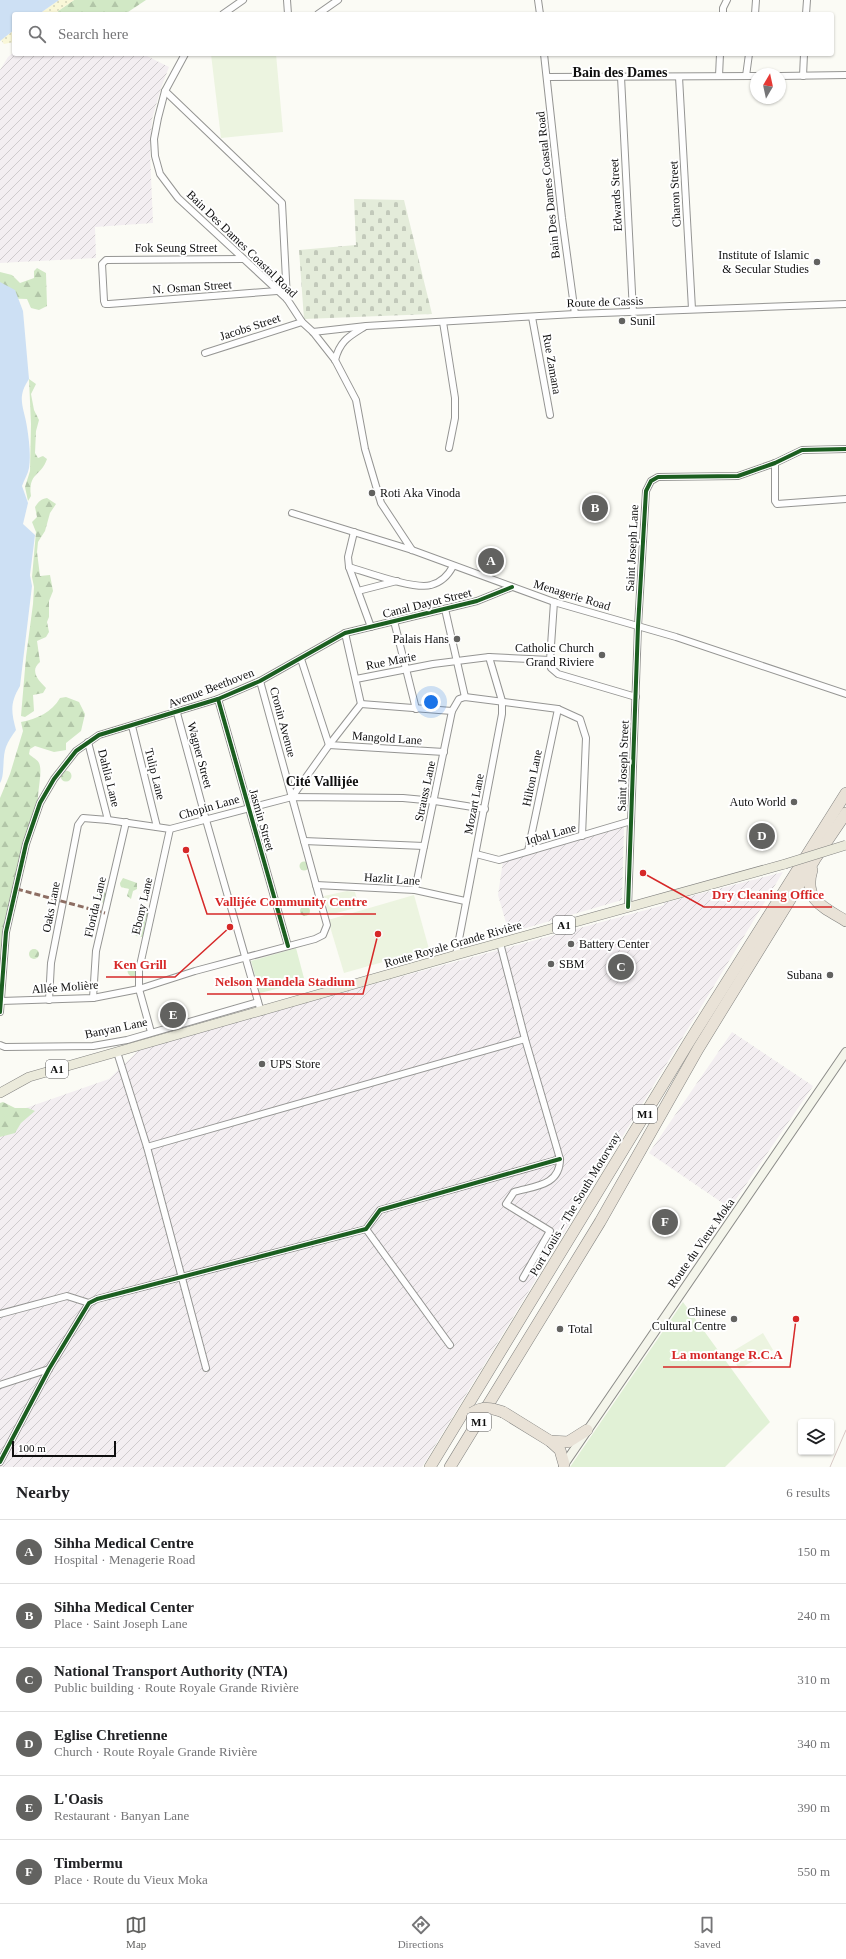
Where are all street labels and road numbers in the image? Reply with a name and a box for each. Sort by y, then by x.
street label: Bain Des Dames Coastal Road [533,111,563,259]
street label: Edwards Street [607,158,625,232]
street label: Charon Street [666,160,684,227]
street label: Bain Des Dames Coastal Road [184,188,300,300]
street label: Fok Seung Street [135,241,218,255]
street label: N. Osman Street [152,277,233,297]
street label: Route de Cassis [566,294,644,310]
street label: Jacobs Street [218,310,283,343]
street label: Rue Zamana [540,333,564,396]
street label: Saint Joseph Lane [623,504,641,592]
street label: Menagerie Road [532,577,612,613]
street label: Canal Dayot Street [381,585,474,621]
street label: Rue Marie [365,649,417,673]
street label: Avenue Beethoven [166,665,256,711]
street label: Cronin Avenue [267,685,299,759]
street label: Saint Joseph Street [614,719,632,812]
street label: Wagner Street [184,720,216,790]
street label: Mangold Lane [351,729,423,747]
street label: Tulip Lane [142,747,168,801]
street label: Dahlia Lane [95,748,123,808]
street label: Hilton Lane [519,748,545,808]
street label: Strauss Lane [412,759,438,823]
street label: Mozart Lane [461,772,487,836]
street label: Jasmin Street [246,787,278,853]
street label: Chopin Lane [177,792,241,822]
street label: Iqbal Lane [524,820,578,848]
street label: Hazlit Lane [363,870,421,888]
street label: Florida Lane [81,875,109,939]
street label: Ebony Lane [129,876,155,936]
street label: Oaks Lane [39,880,63,934]
road number: A1 [553,916,575,934]
street label: Route Royale Grande Rivière [383,918,523,970]
street label: Allée Molière [31,978,99,996]
street label: Banyan Lane [83,1015,149,1041]
road number: A1 [46,1060,68,1078]
road number: M1 [633,1105,657,1123]
street label: Port Louis – The South Motorway [527,1130,623,1278]
street label: Route du Vieux Moka [665,1195,738,1290]
road number: M1 [467,1413,491,1431]

